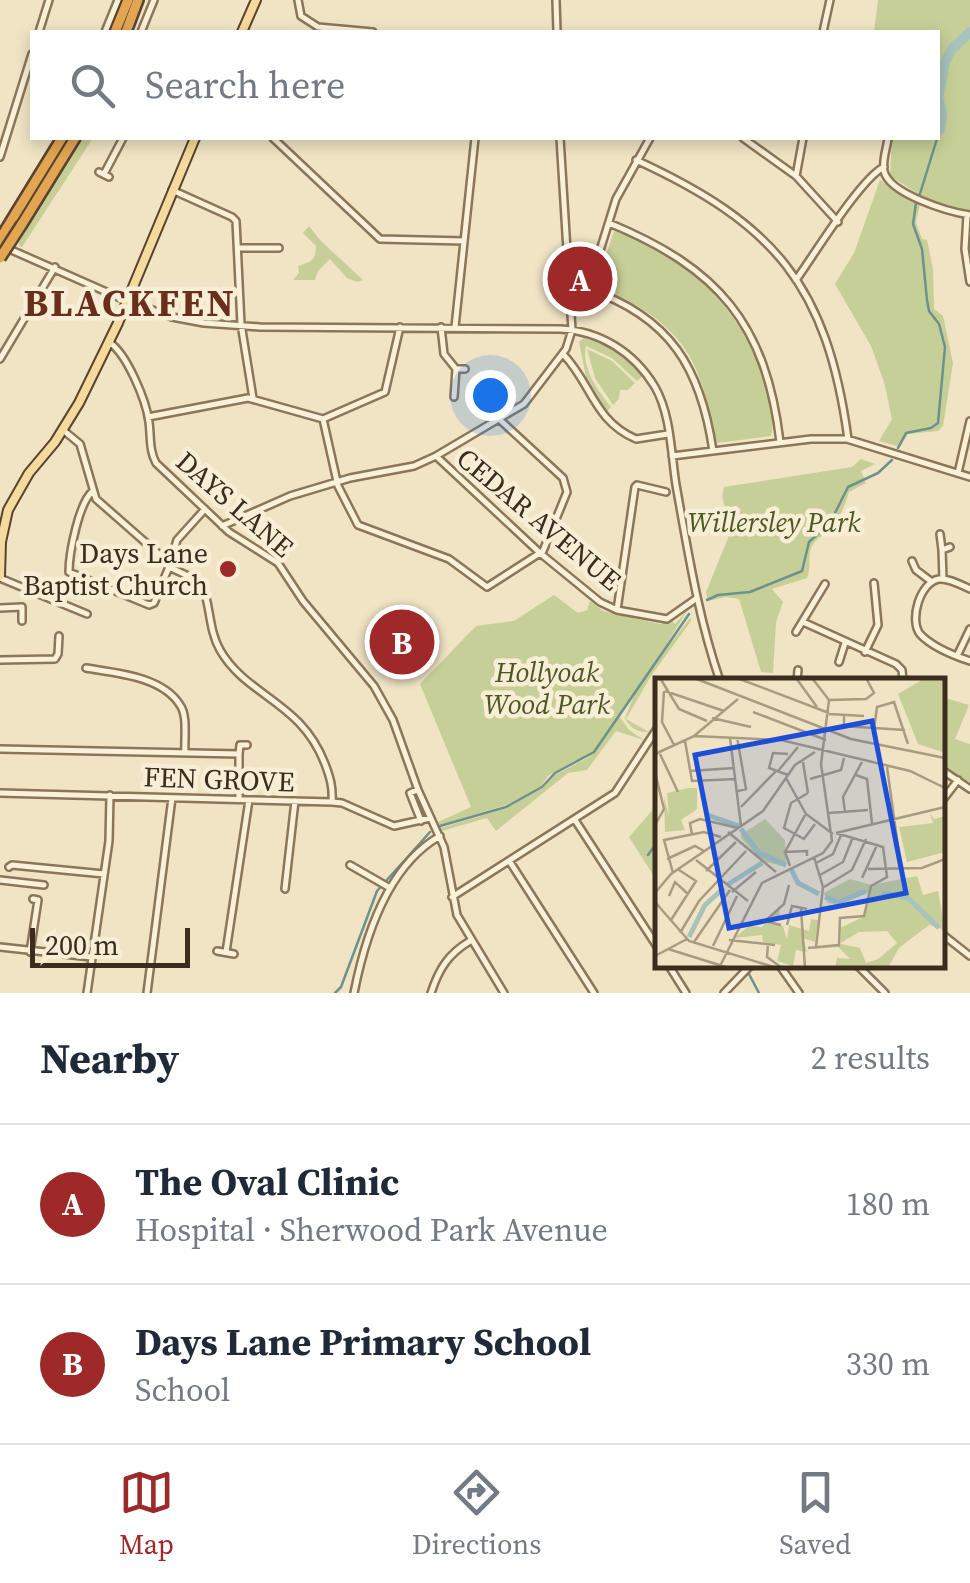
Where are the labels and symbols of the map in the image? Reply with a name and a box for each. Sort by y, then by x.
pin: A [548,242,612,316]
district label: BLACKFEN [23,277,237,329]
your location [465,370,516,421]
street label: CEDAR AVENUE [449,439,629,599]
street label: DAYS LANE [168,442,302,566]
park label: Willersley Park [687,503,861,541]
place label: Days Lane Baptist Church [23,534,208,604]
marker: Days Lane Baptist Church [217,558,239,580]
pin: B [370,604,434,680]
park label: Hollyoak Wood Park [484,653,611,723]
inset map [655,678,945,968]
street label: FEN GROVE [143,757,295,801]
scale bar [30,923,190,968]

